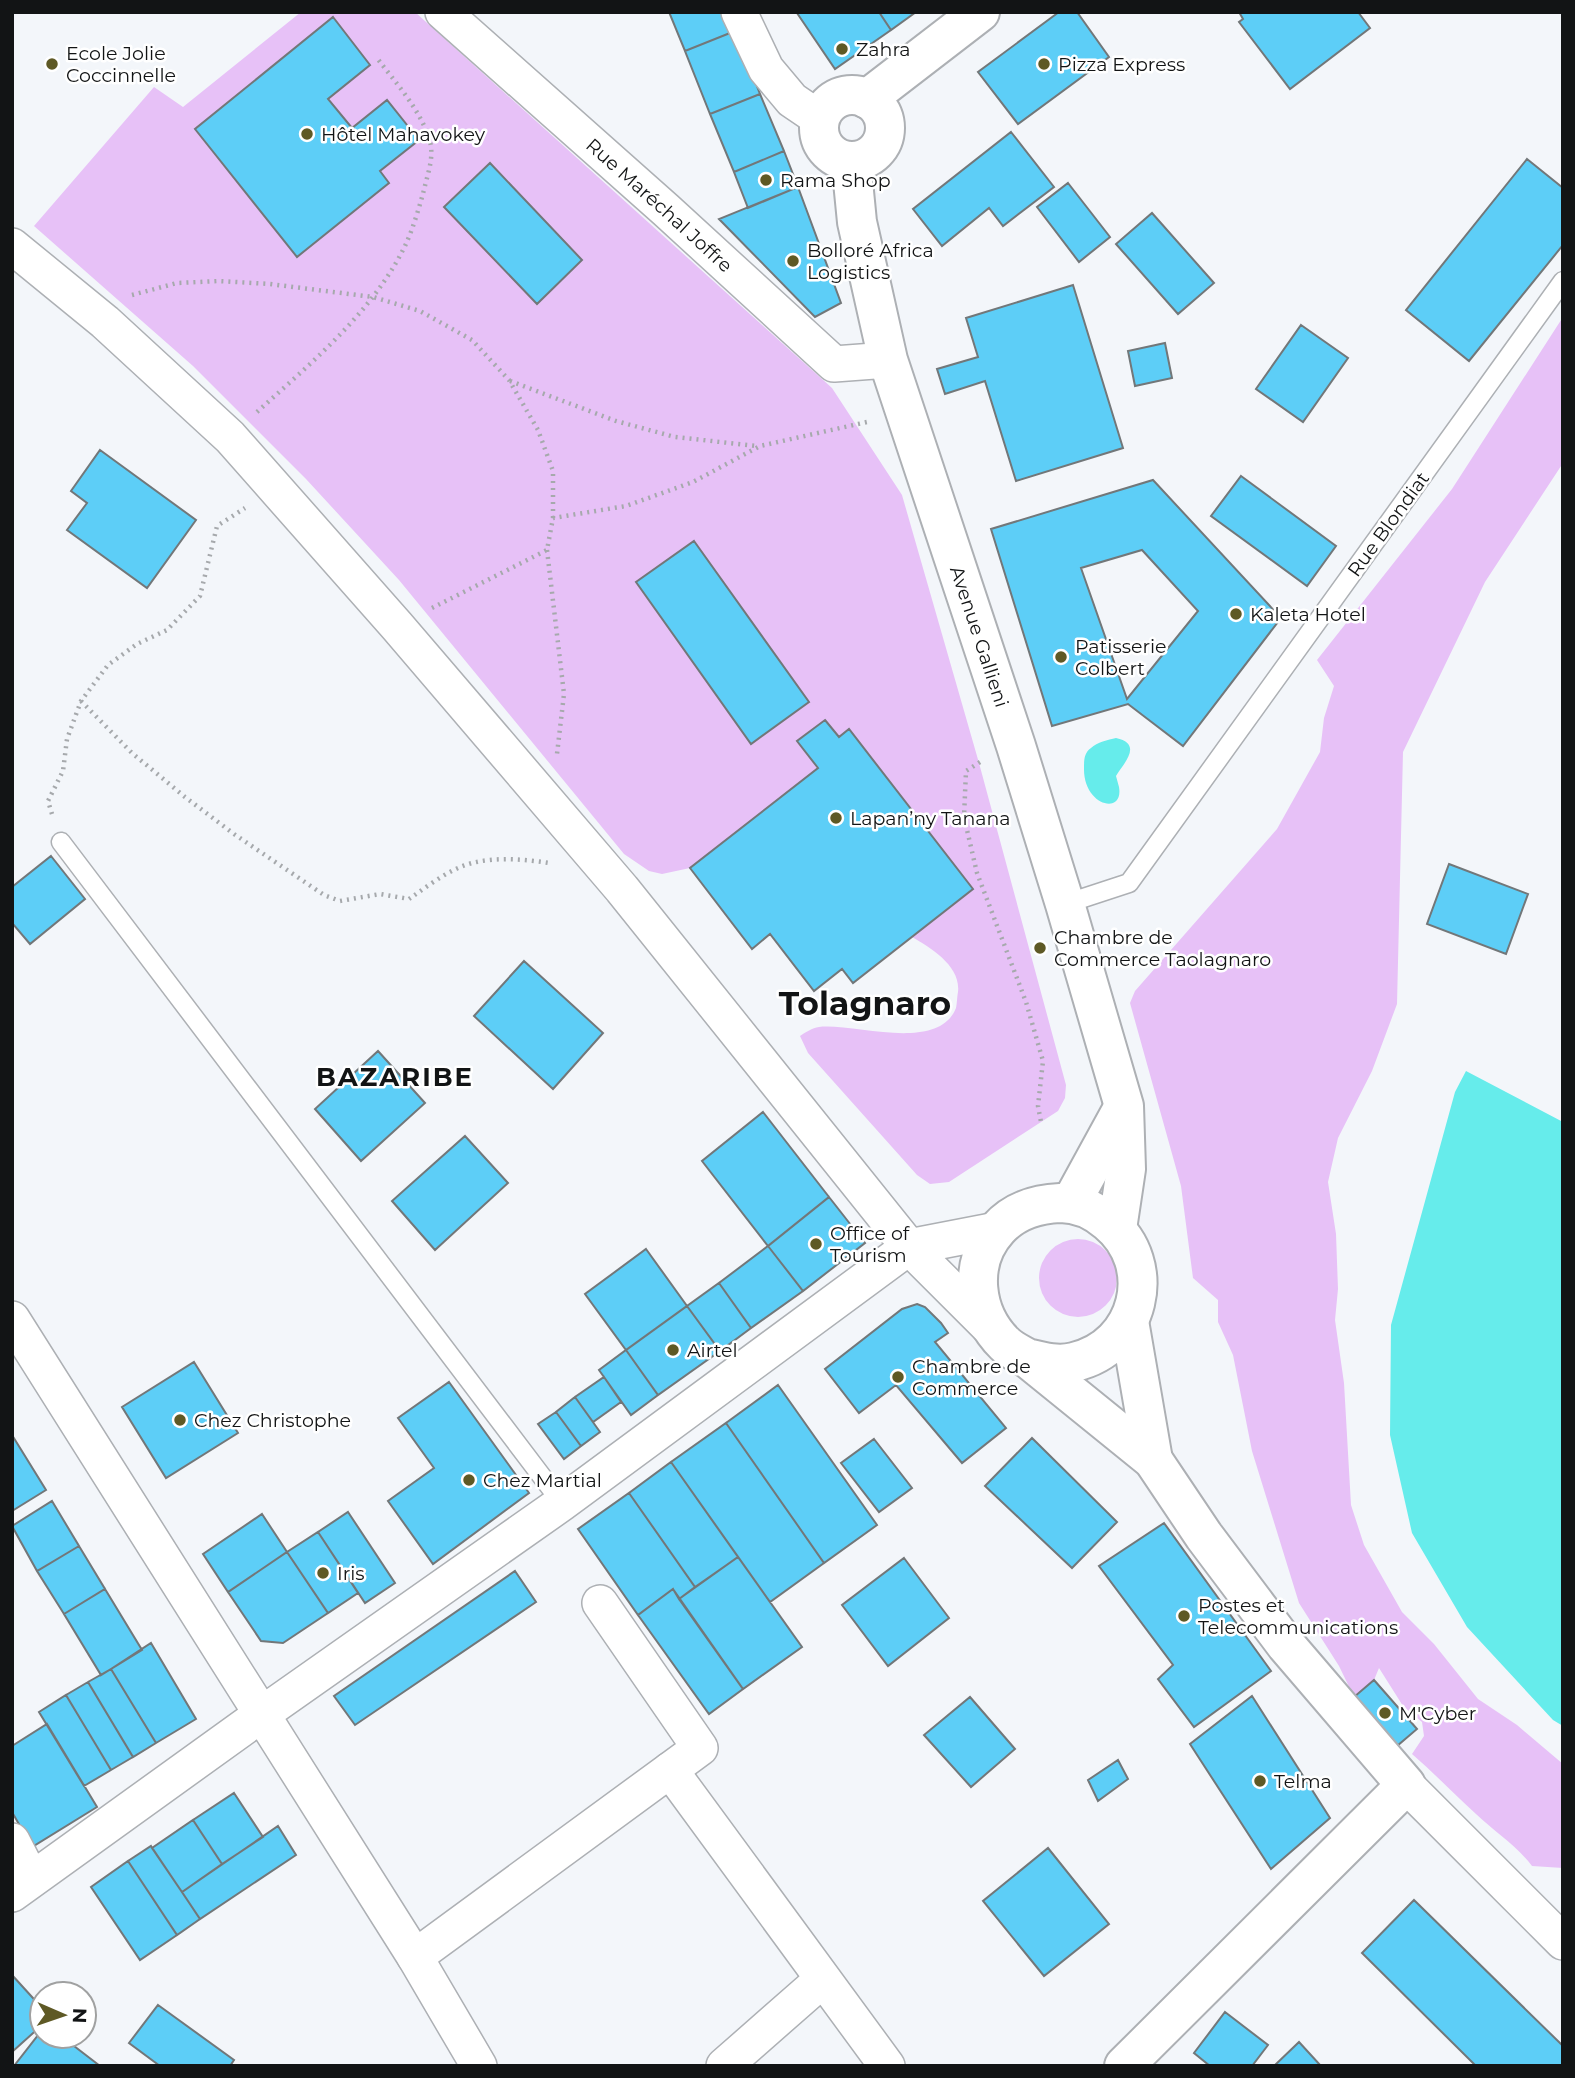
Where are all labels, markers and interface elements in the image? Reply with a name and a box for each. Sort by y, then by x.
place label: Zahra [856,38,910,61]
marker: Zahra [834,41,850,57]
place label: Ecole Jolie Coccinnelle [66,42,176,87]
place label: Pizza Express [1058,53,1185,76]
marker: Ecole Jolie Coccinnelle [44,56,60,72]
marker: Pizza Express [1036,56,1052,72]
place label: Hôtel Mahavokey [321,123,486,146]
marker: Hôtel Mahavokey [299,126,315,142]
street label: Rue Maréchal Joffre [581,133,737,277]
place label: Rama Shop [780,169,891,192]
marker: Rama Shop [758,172,774,188]
place label: Bolloré Africa Logistics [807,239,934,284]
marker: Bolloré Africa Logistics [785,253,801,269]
street label: Rue Blondiat [1343,467,1434,581]
street label: Avenue Gallieni [945,563,1013,710]
place label: Kaleta Hotel [1250,603,1366,626]
marker: Kaleta Hotel [1228,606,1244,622]
place label: Patisserie Colbert [1075,635,1166,680]
marker: Patisserie Colbert [1053,649,1069,665]
place label: Lapan’ny Tanana [850,807,1011,830]
marker: Lapan’ny Tanana [828,810,844,826]
place label: Chambre de Commerce Taolagnaro [1054,926,1271,971]
marker: Chambre de Commerce Taolagnaro [1032,940,1048,956]
district label: Tolagnaro [779,983,951,1023]
district label: BAZARIBE [316,1061,474,1093]
place label: Office of Tourism [830,1222,911,1267]
marker: Office of Tourism [808,1236,824,1252]
place label: Airtel [687,1339,738,1362]
marker: Airtel [665,1342,681,1358]
place label: Chambre de Commerce [912,1355,1031,1400]
marker: Chambre de Commerce [890,1369,906,1385]
place label: Chez Christophe [194,1409,351,1432]
marker: Chez Christophe [172,1412,188,1428]
place label: Chez Martial [483,1469,602,1492]
marker: Chez Martial [461,1472,477,1488]
place label: Iris [337,1562,365,1585]
marker: Iris [315,1565,331,1581]
place label: Postes et Telecommunications [1198,1594,1398,1639]
marker: Postes et Telecommunications [1176,1608,1192,1624]
place label: M'Cyber [1399,1702,1476,1725]
marker: M'Cyber [1377,1705,1393,1721]
place label: Telma [1274,1770,1332,1793]
marker: Telma [1252,1773,1268,1789]
north arrow [28,1980,98,2050]
text: N [68,2007,91,2024]

